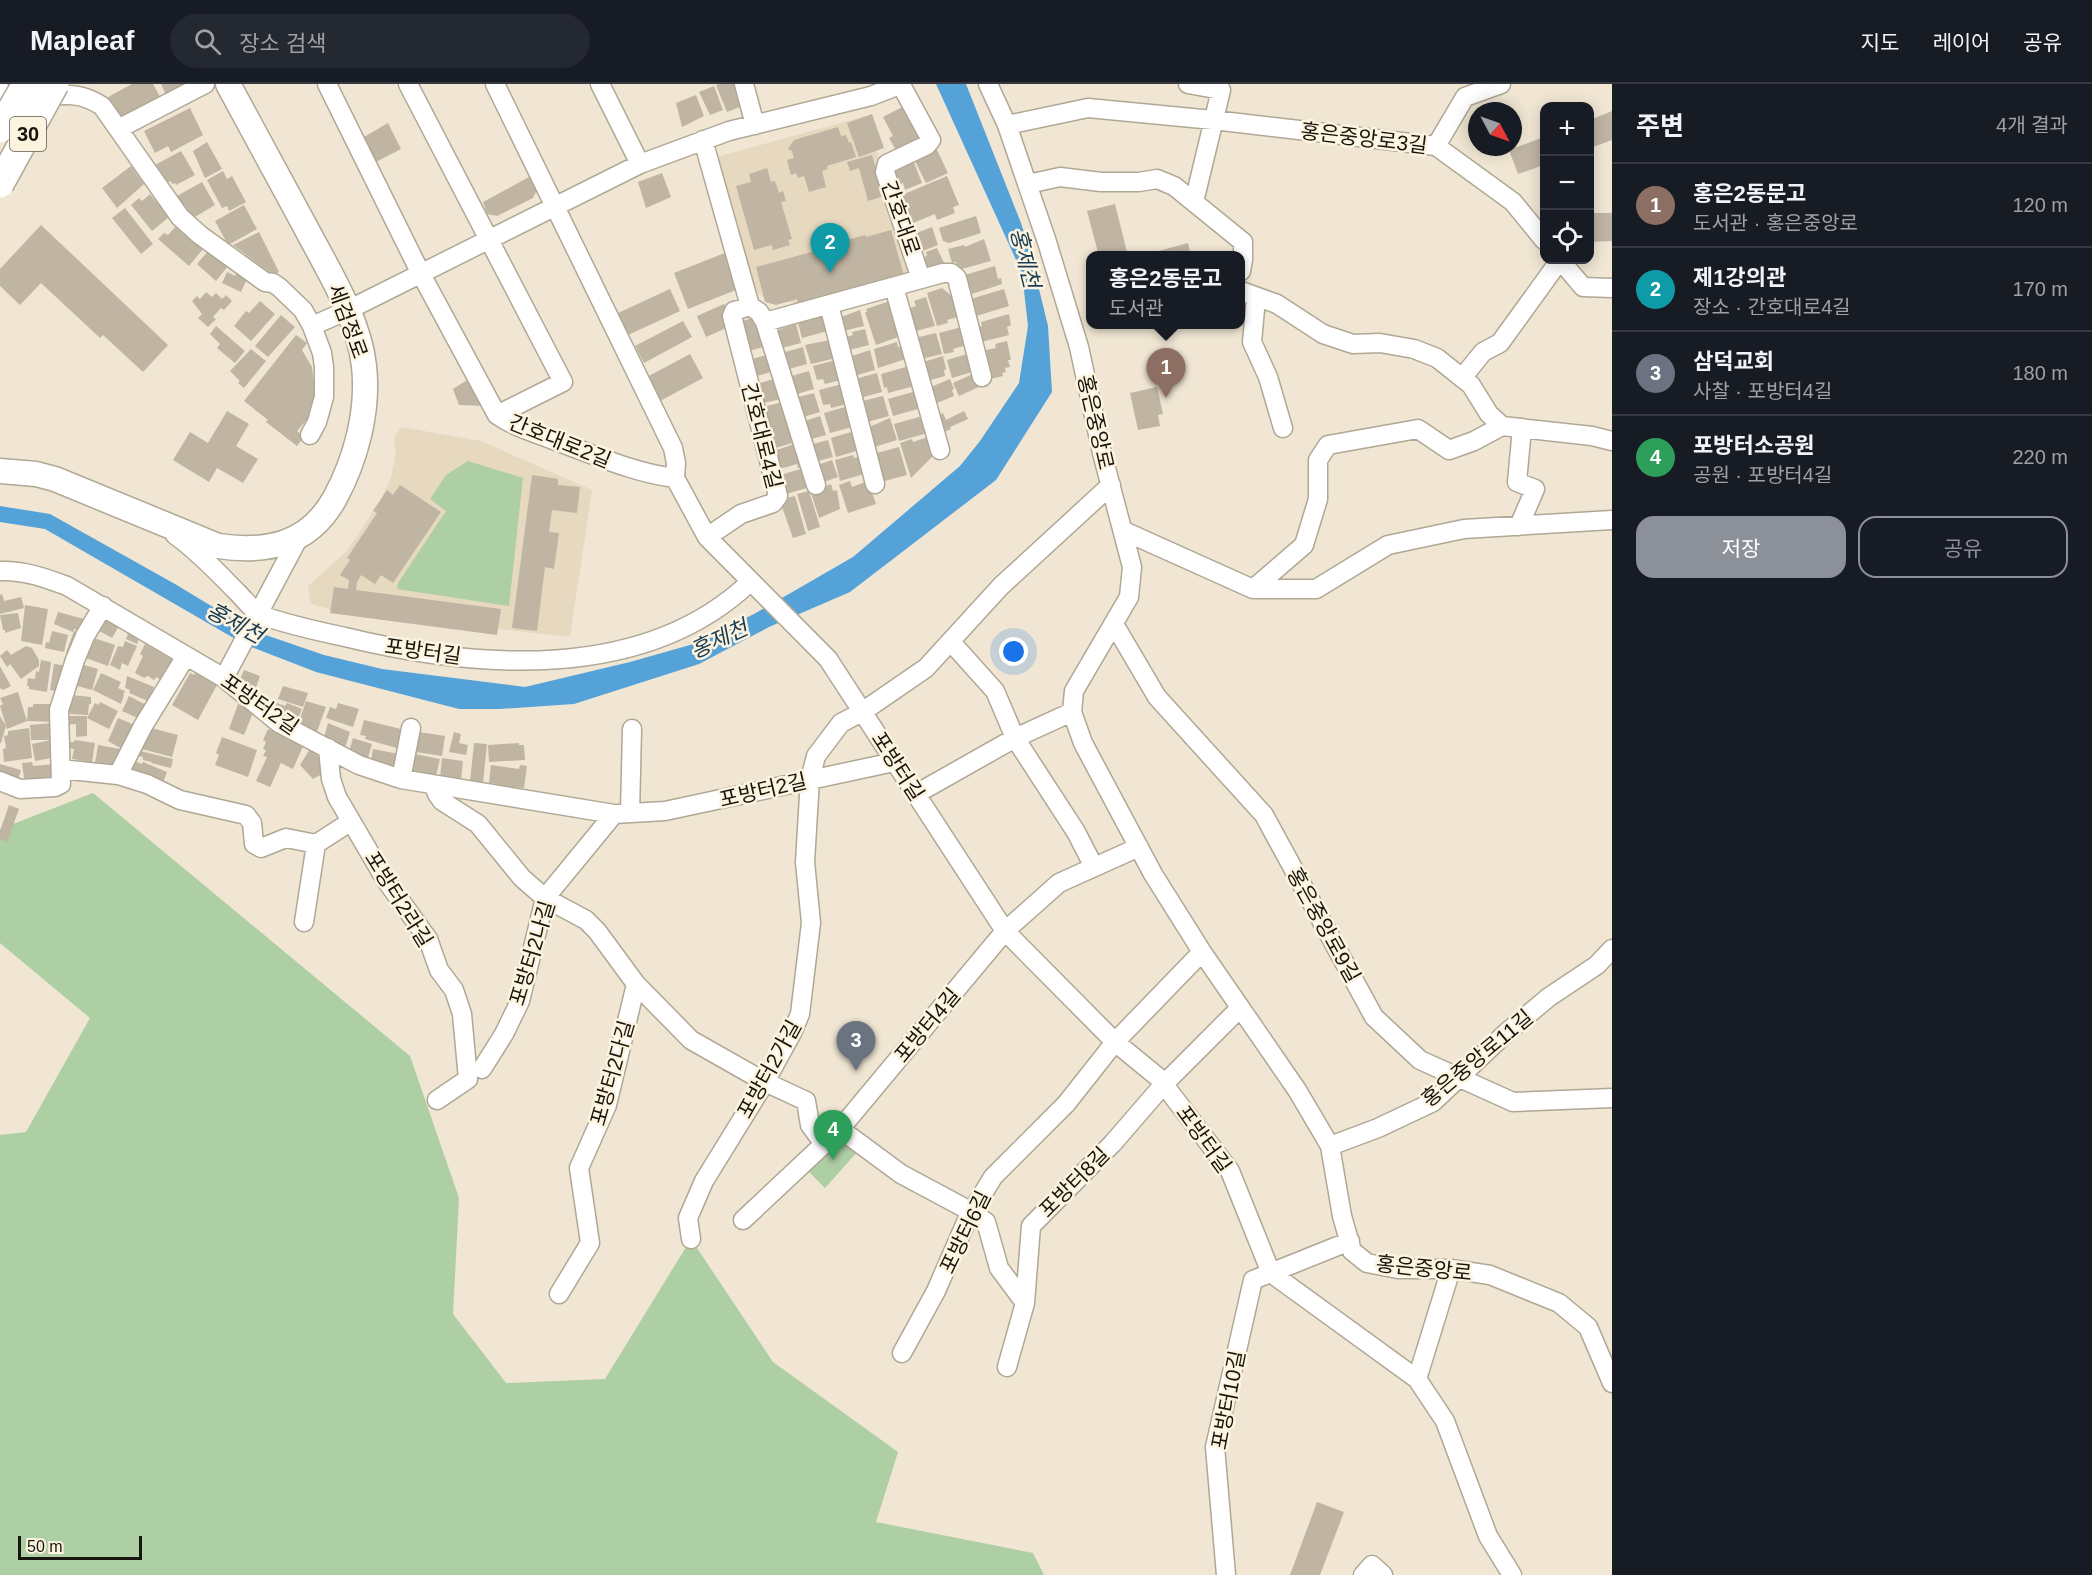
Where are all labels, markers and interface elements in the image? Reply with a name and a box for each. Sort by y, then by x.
search box [170,14,590,68]
text: Mapleaf [30,25,134,56]
icon: search [191,25,224,58]
text: 장소 검색 [239,31,326,56]
text: 지도 [1861,31,1899,54]
text: 레이어 [1932,31,1990,54]
text: 공유 [2023,31,2062,54]
north arrow [1468,102,1522,156]
map controls [1540,102,1594,264]
button: + [1540,102,1594,156]
text: 주변 [1636,111,1684,141]
text: 4개 결과 [1996,114,2068,136]
road number: 30 [10,117,46,151]
street label: 홍은중앙로3길 [1299,119,1429,157]
button: − [1540,156,1594,210]
street label: 간호대로 [878,178,924,258]
text: 홍은2동문고 [1693,181,1806,206]
text: 1 [1650,194,1661,216]
text: 120 m [2012,194,2068,216]
button: locate [1540,210,1594,264]
text: 도서관 · 홍은중앙로 [1693,212,1858,234]
pin: 2 [810,224,850,273]
water label: 홍제천 [1006,226,1045,293]
popup [1086,251,1245,329]
text: 제1강의관 [1693,265,1786,290]
text: 홍은2동문고 [1109,266,1222,291]
text: 2 [1650,278,1661,300]
text: 170 m [2012,278,2068,300]
street label: 세검정로 [324,281,372,361]
text: 장소 · 간호대로4길 [1693,296,1851,318]
text: 도서관 [1109,297,1164,319]
pin: 1 [1146,348,1186,398]
text: 삼덕교회 [1693,349,1774,374]
text: 3 [1650,362,1661,384]
text: 180 m [2012,362,2068,384]
street label: 홍은중앙로 [1074,372,1118,472]
text: 사찰 · 포방터4길 [1693,380,1832,402]
street label: 간호대로4길 [738,381,786,491]
street label: 간호대로2길 [505,410,615,472]
text: 포방터소공원 [1693,433,1814,458]
text: 4 [1650,446,1661,468]
text: 220 m [2012,446,2068,468]
text: 공원 · 포방터4길 [1693,464,1832,486]
button: 저장 [1636,516,1846,578]
button: 공유 [1858,516,2068,578]
water label: 홍제천 [202,598,270,650]
water label: 홍제천 [686,614,754,663]
street label: 포방터길 [383,634,463,668]
your location [999,637,1028,666]
street label: 포방터2길 [217,669,303,739]
street label: 포방터길 [867,727,929,805]
street label: 포방터2길 [717,769,809,811]
street label: 포방터2라길 [361,847,437,951]
street label: 홍은중앙로9길 [1283,864,1365,986]
street label: 포방터2나길 [505,898,559,1008]
street label: 포방터4길 [890,984,964,1066]
street label: 홍은중앙로11길 [1417,1005,1537,1111]
street label: 포방터2가길 [733,1016,805,1122]
street label: 포방터2다길 [586,1018,638,1128]
pin: 3 [836,1022,876,1071]
street label: 포방터길 [1172,1101,1236,1177]
pin: 4 [814,1110,852,1160]
street label: 포방터8길 [1034,1142,1114,1222]
street label: 포방터6길 [935,1187,995,1277]
street label: 홍은중앙로 [1375,1252,1473,1284]
street label: 포방터10길 [1207,1348,1249,1452]
scale bar [18,1533,142,1560]
text: 50 m [27,1538,63,1555]

